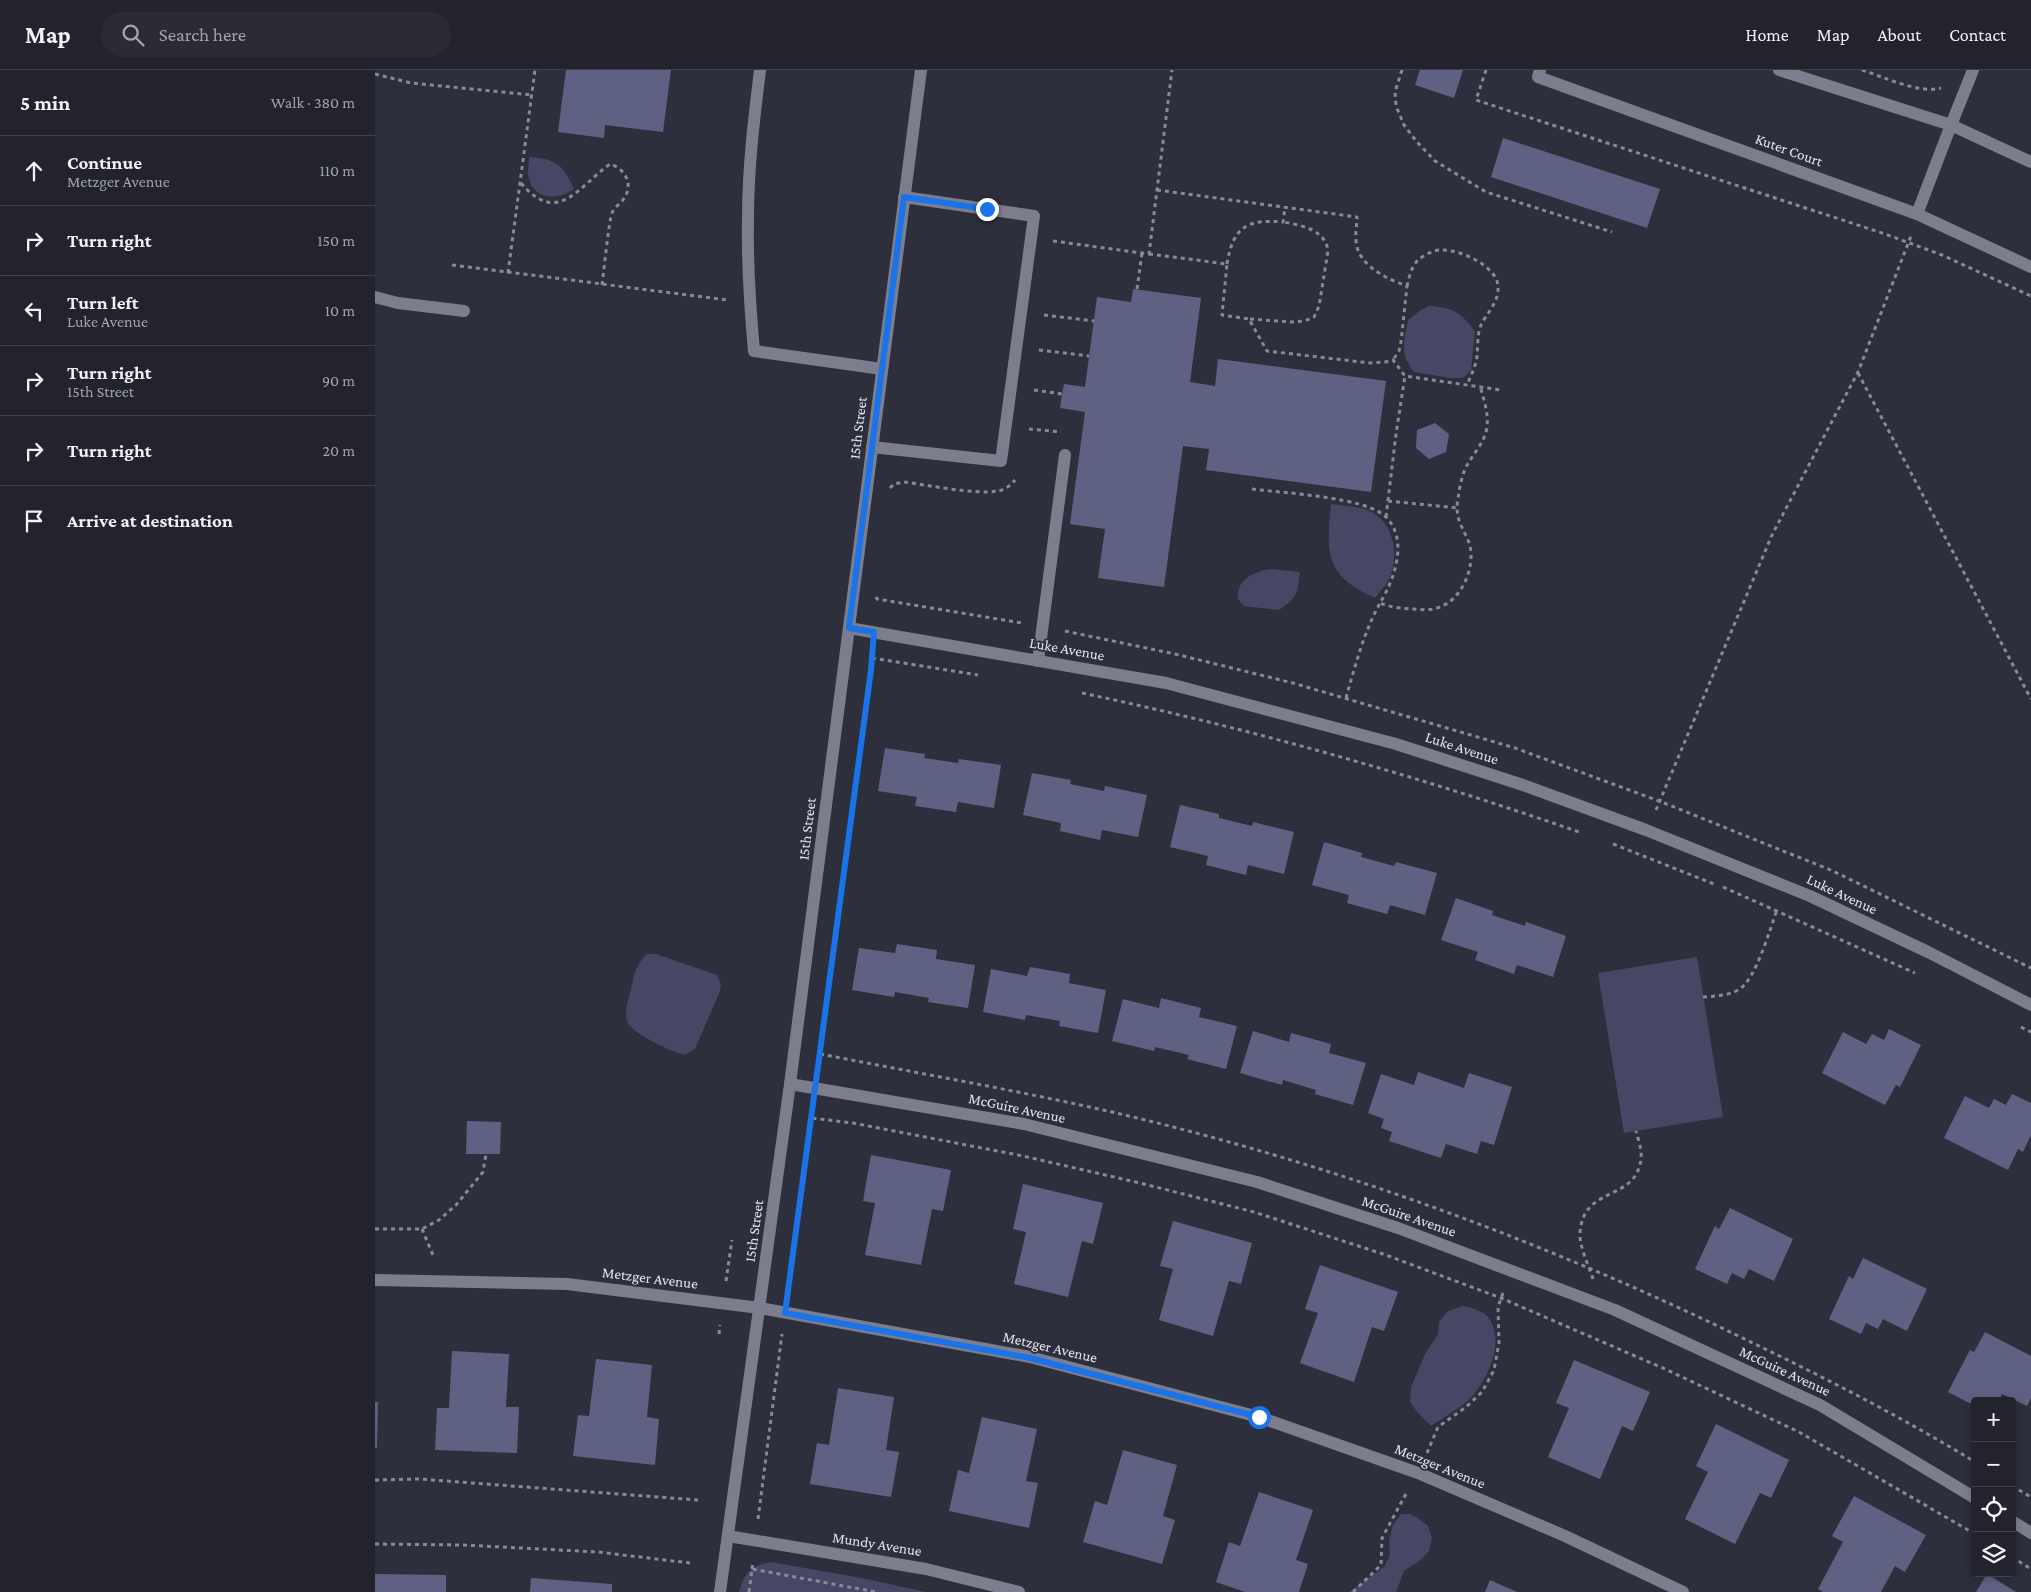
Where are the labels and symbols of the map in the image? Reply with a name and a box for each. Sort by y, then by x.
street label: Kuter Court [1753,130,1826,170]
route end [976,198,999,221]
street label: 15th Street [846,395,870,460]
street label: Luke Avenue [1028,635,1106,664]
street label: Luke Avenue [1423,729,1501,767]
street label: 15th Street [795,796,819,861]
street label: Luke Avenue [1804,871,1880,917]
street label: McGuire Avenue [967,1090,1067,1126]
street label: McGuire Avenue [1360,1192,1459,1240]
street label: 15th Street [742,1198,766,1263]
street label: Metzger Avenue [601,1264,699,1293]
street label: Metzger Avenue [1001,1328,1099,1367]
street label: McGuire Avenue [1737,1343,1833,1399]
route start [1248,1406,1271,1429]
street label: Metzger Avenue [1392,1441,1488,1493]
street label: Mundy Avenue [831,1529,923,1560]

